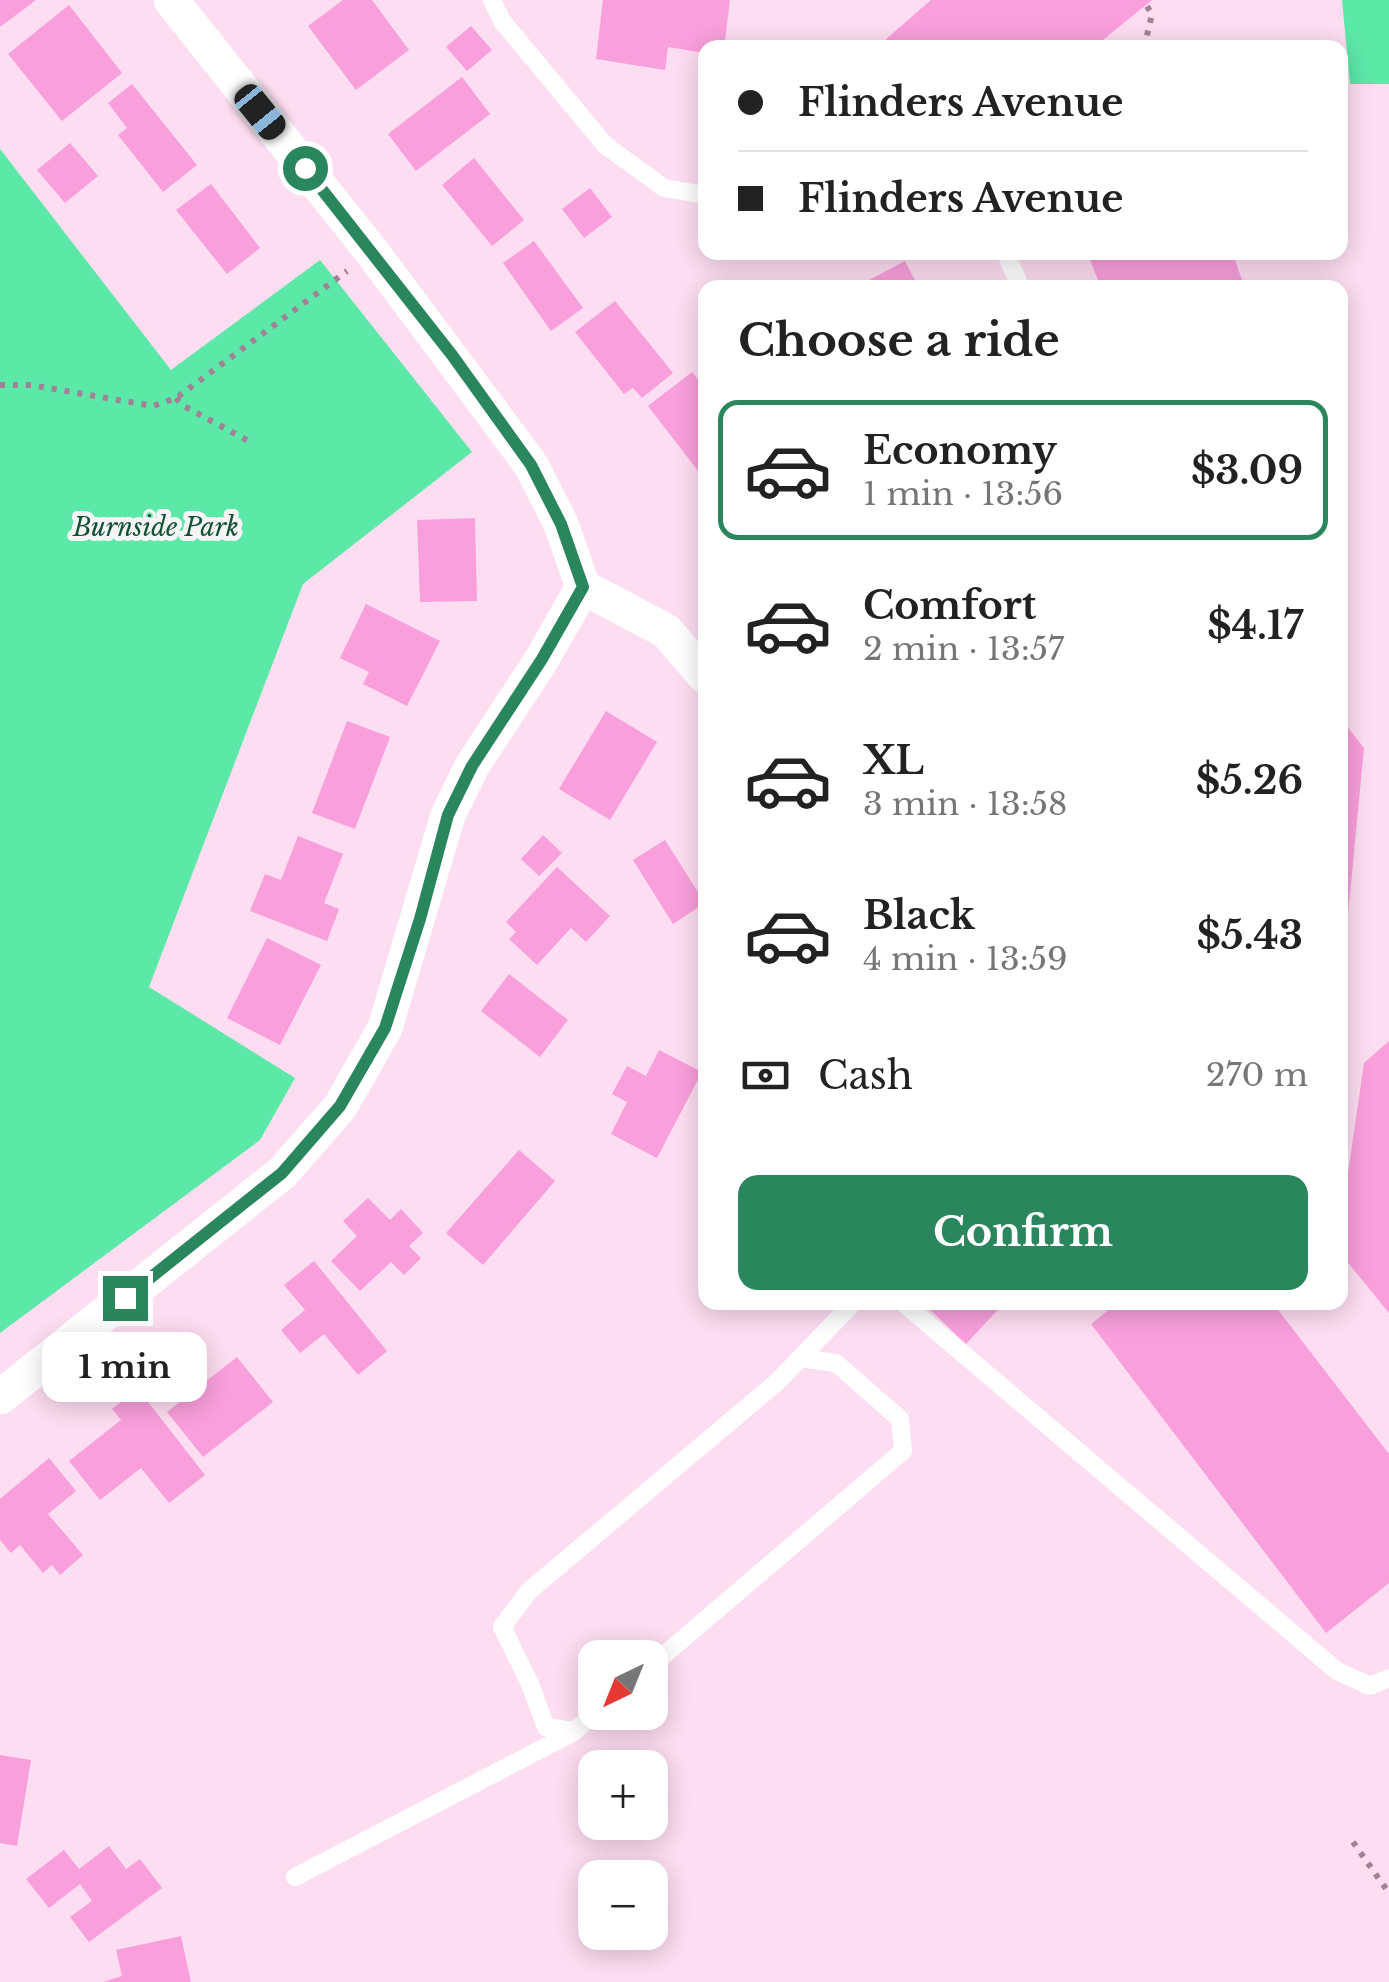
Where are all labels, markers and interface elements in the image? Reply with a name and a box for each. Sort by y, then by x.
car [229,79,291,145]
text: Flinders Avenue [798,79,1123,126]
route start [283,146,328,191]
text: Flinders Avenue [798,175,1123,222]
text: Choose a ride [738,312,1060,368]
icon: car [743,425,833,515]
text: Economy [863,427,1057,474]
text: $3.09 [1191,447,1303,494]
text: 1 min · 13:56 [863,474,1063,514]
park label: Burnside Park [72,512,239,543]
icon: car [743,580,833,670]
text: Comfort [863,582,1036,629]
text: $4.17 [1207,602,1303,649]
text: 2 min · 13:57 [863,629,1064,669]
icon: car [743,735,833,825]
text: XL [863,737,924,784]
text: $5.26 [1196,757,1303,804]
text: 3 min · 13:58 [863,784,1067,824]
icon: car [743,890,833,980]
text: Black [863,892,975,939]
text: $5.43 [1197,912,1303,959]
text: 4 min · 13:59 [863,939,1068,979]
icon: cash [738,1048,793,1103]
text: Cash [818,1052,913,1099]
text: 270 m [1206,1055,1308,1095]
button: Confirm [738,1175,1308,1290]
route end [103,1276,148,1321]
callout: 1 min [42,1333,208,1403]
text: 1 min [78,1347,171,1387]
north arrow [578,1640,668,1730]
map controls [578,1640,668,1950]
button: + [578,1750,668,1840]
button: − [578,1860,668,1950]

